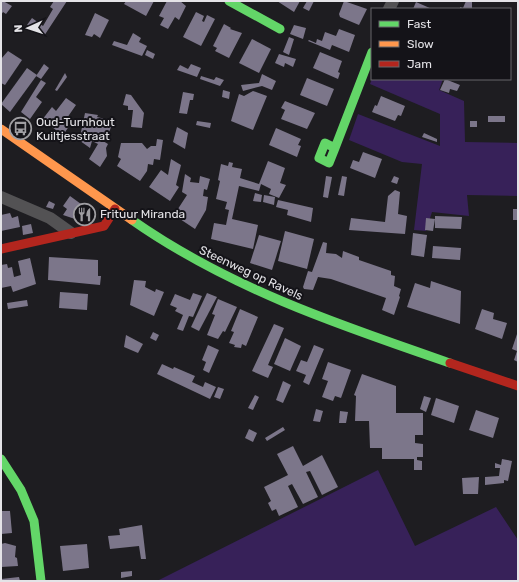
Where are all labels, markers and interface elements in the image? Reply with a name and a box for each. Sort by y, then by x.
north arrow [8,8,48,48]
legend [371,8,511,80]
text: Fast [407,17,431,31]
text: N [12,24,25,33]
text: Slow [407,37,434,51]
text: Jam [407,57,432,71]
place label: Oud-Turnhout Kuiltjesstraat [36,115,115,143]
bus stop icon: Oud-Turnhout Kuiltjesstraat [7,116,33,142]
restaurant icon: Frituur Miranda [72,201,98,227]
place label: Frituur Miranda [100,207,185,221]
street label: Steenweg op Ravels [197,243,305,303]

